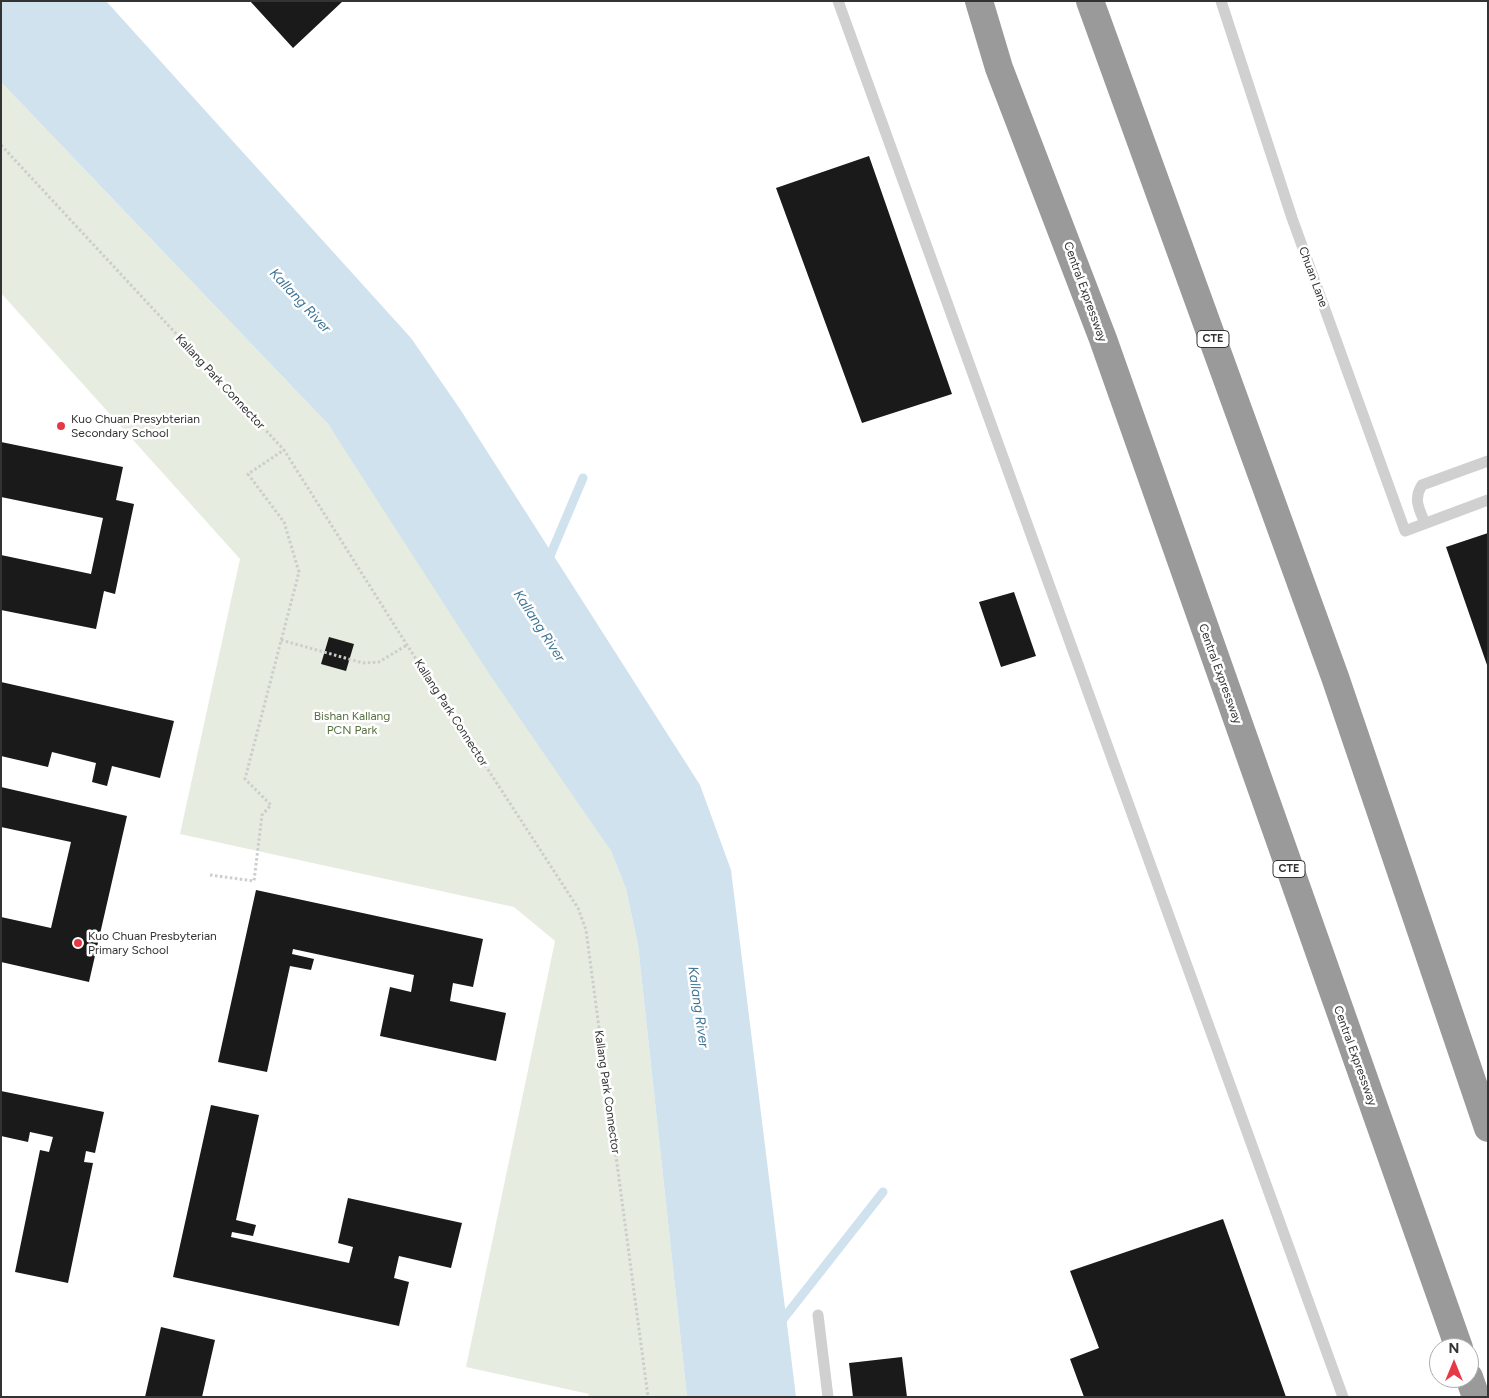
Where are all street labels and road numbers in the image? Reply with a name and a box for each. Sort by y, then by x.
street label: Central Expressway [1060,240,1110,344]
street label: Chuan Lane [1295,245,1331,309]
road number: CTE [1197,330,1229,348]
street label: Kallang Park Connector [172,331,268,433]
street label: Central Expressway [1195,622,1245,726]
street label: Kallang Park Connector [411,657,491,769]
road number: CTE [1273,861,1305,878]
street label: Central Expressway [1330,1004,1380,1108]
street label: Kallang Park Connector [591,1029,623,1155]

